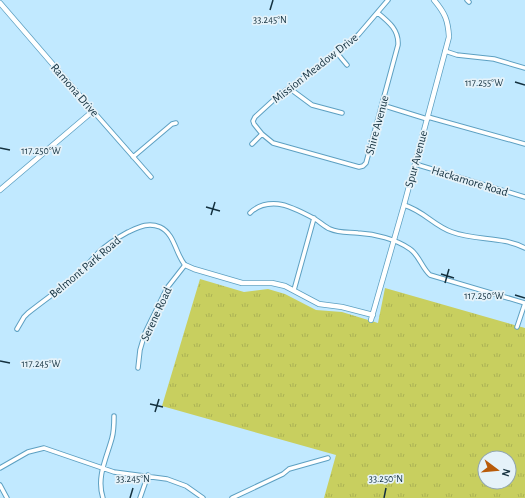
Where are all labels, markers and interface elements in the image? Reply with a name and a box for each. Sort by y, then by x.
text: 33.245°N [253,15,287,25]
street label: Mission Meadow Drive [270,31,360,105]
street label: Ramona Drive [49,61,101,119]
text: 117.255°W [465,78,503,88]
street label: Shire Avenue [363,94,391,156]
street label: Spur Avenue [403,129,429,189]
text: 117.250°W [21,146,61,156]
street label: Hackamore Road [430,164,510,198]
street label: Belmont Park Road [47,234,123,300]
street label: Serene Road [138,285,174,343]
text: 117.250°W [464,291,504,301]
text: 117.245°W [22,359,61,369]
north arrow [477,450,517,490]
text: N [500,467,512,478]
text: 33.245°N [116,474,150,484]
text: 33.250°N [369,474,403,484]

